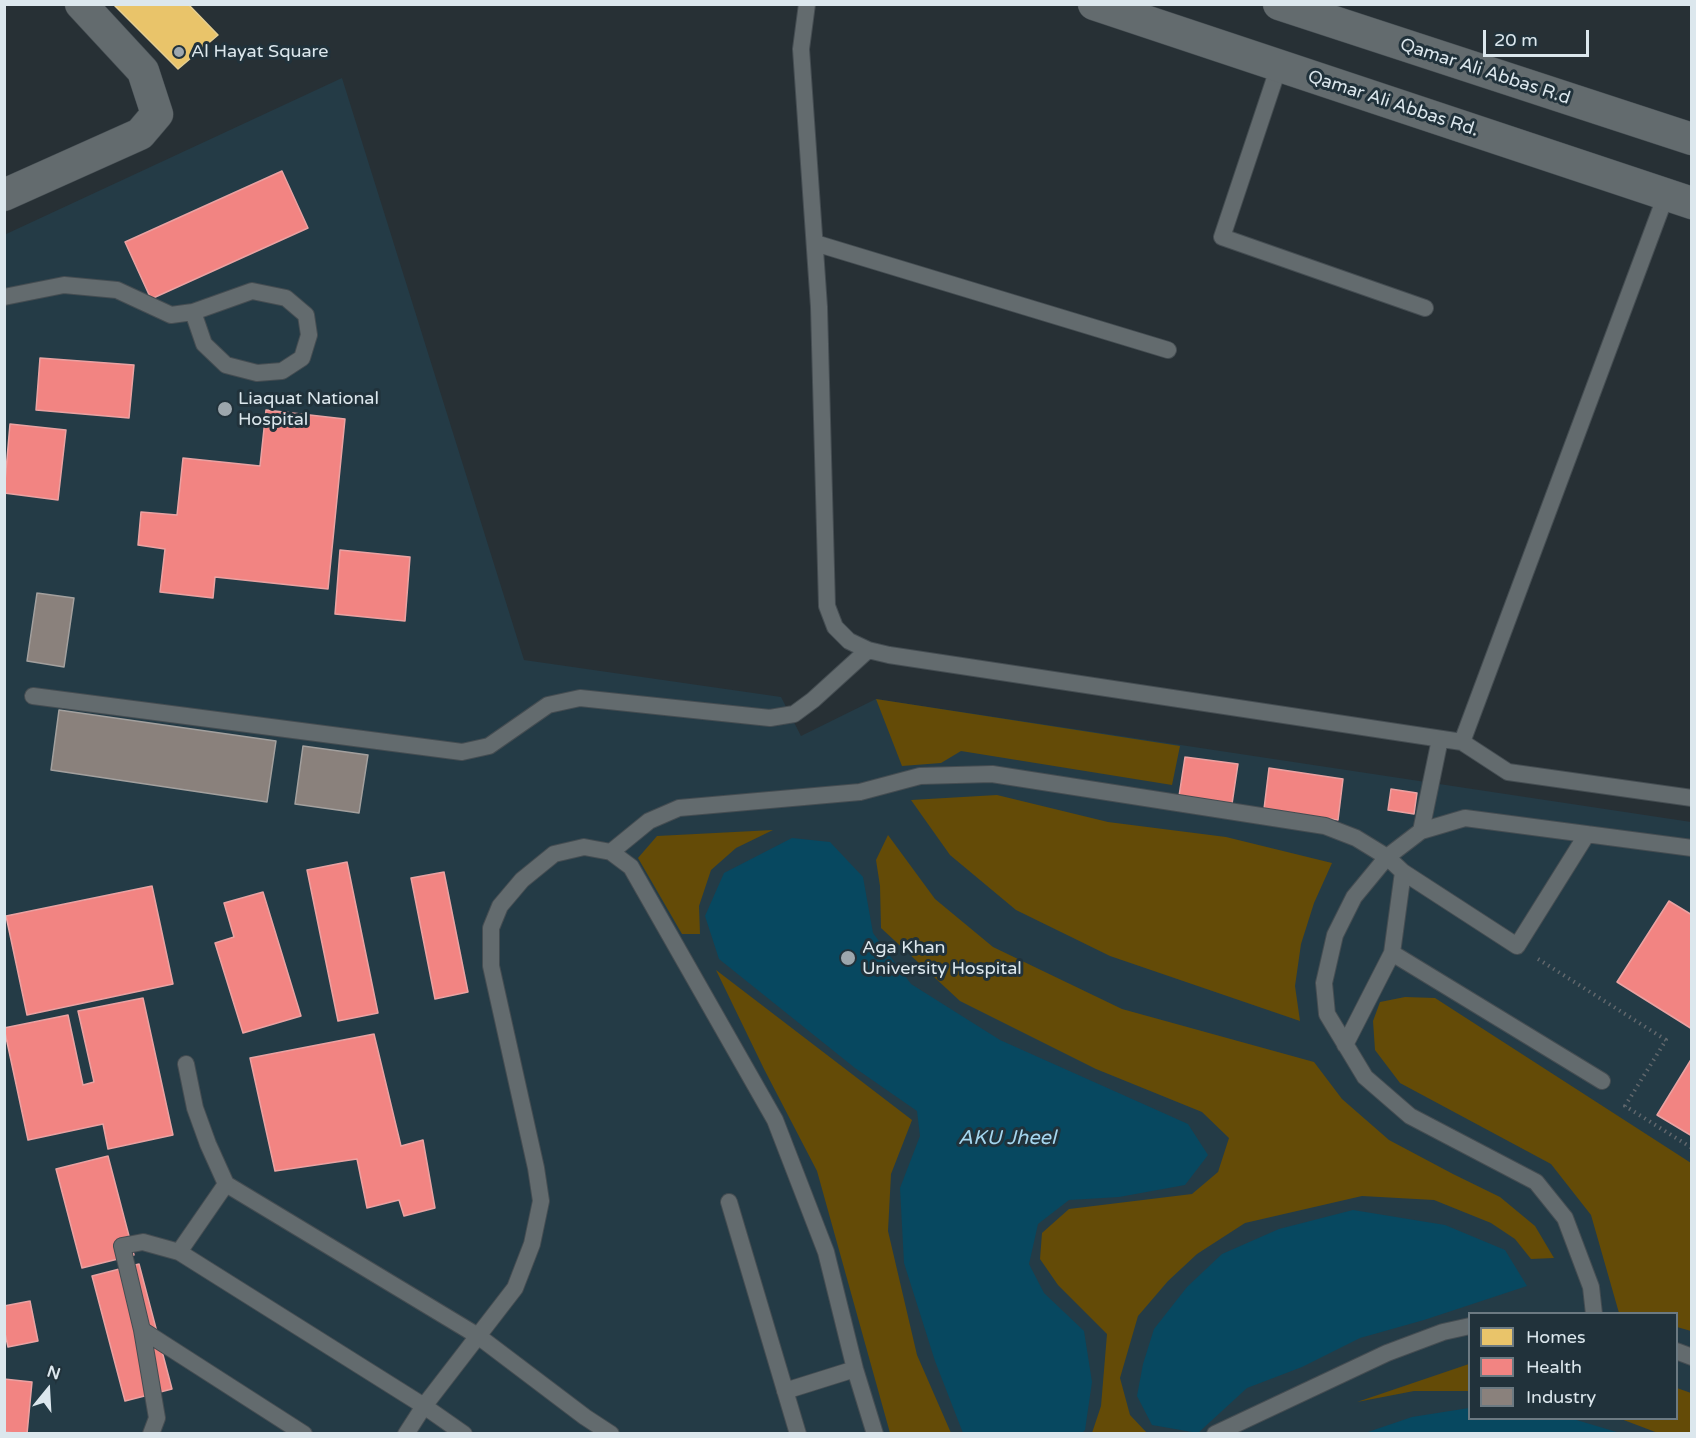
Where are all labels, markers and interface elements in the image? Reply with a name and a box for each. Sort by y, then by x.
scale bar [1486,18,1592,56]
text: 20 m [1494,29,1538,51]
street label: Qamar Ali Abbas R.d [1397,34,1573,110]
place label: Al Hayat Square [191,41,328,63]
marker: Al Hayat Square [172,45,186,59]
street label: Qamar Ali Abbas Rd. [1305,66,1481,142]
place label: Liaquat National Hospital [238,388,379,430]
marker: Liaquat National Hospital [216,400,234,418]
place label: Aga Khan University Hospital [862,937,1022,980]
marker: Aga Khan University Hospital [839,949,857,967]
water label: AKU Jheel [958,1127,1056,1151]
legend [1468,1312,1678,1420]
text: Homes [1526,1326,1586,1348]
text: Health [1526,1356,1582,1378]
north arrow [18,1360,78,1420]
text: N [44,1361,63,1384]
text: Industry [1526,1386,1596,1408]

